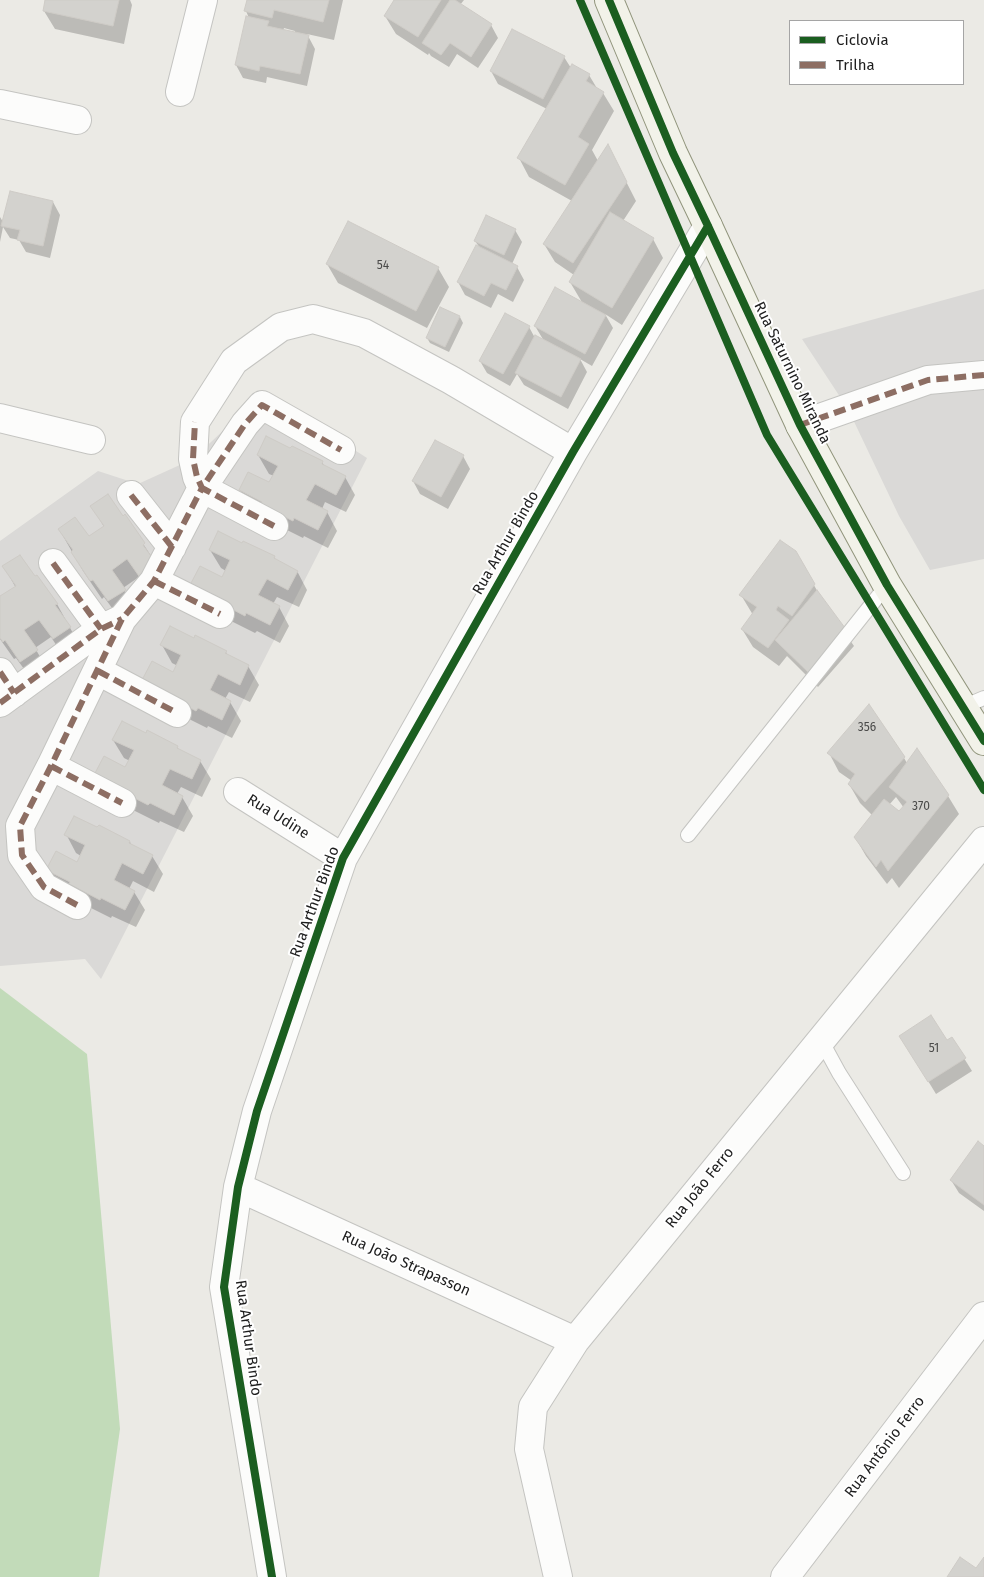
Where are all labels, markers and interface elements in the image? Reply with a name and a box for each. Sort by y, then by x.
legend [789,20,964,85]
text: Ciclovia [836,31,889,49]
text: Trilha [836,56,875,74]
house number: 54 [377,259,389,273]
street label: Rua Saturnino Miranda [750,299,834,447]
street label: Rua Arthur Bindo [469,488,543,598]
house number: 356 [858,721,876,735]
street label: Rua Udine [244,791,312,843]
house number: 370 [912,800,930,814]
street label: Rua Arthur Bindo [287,844,343,960]
house number: 51 [929,1042,939,1056]
street label: Rua João Ferro [662,1144,738,1232]
street label: Rua João Strapasson [339,1227,473,1301]
street label: Rua Arthur Bindo [231,1279,265,1397]
street label: Rua Antônio Ferro [841,1393,929,1501]

